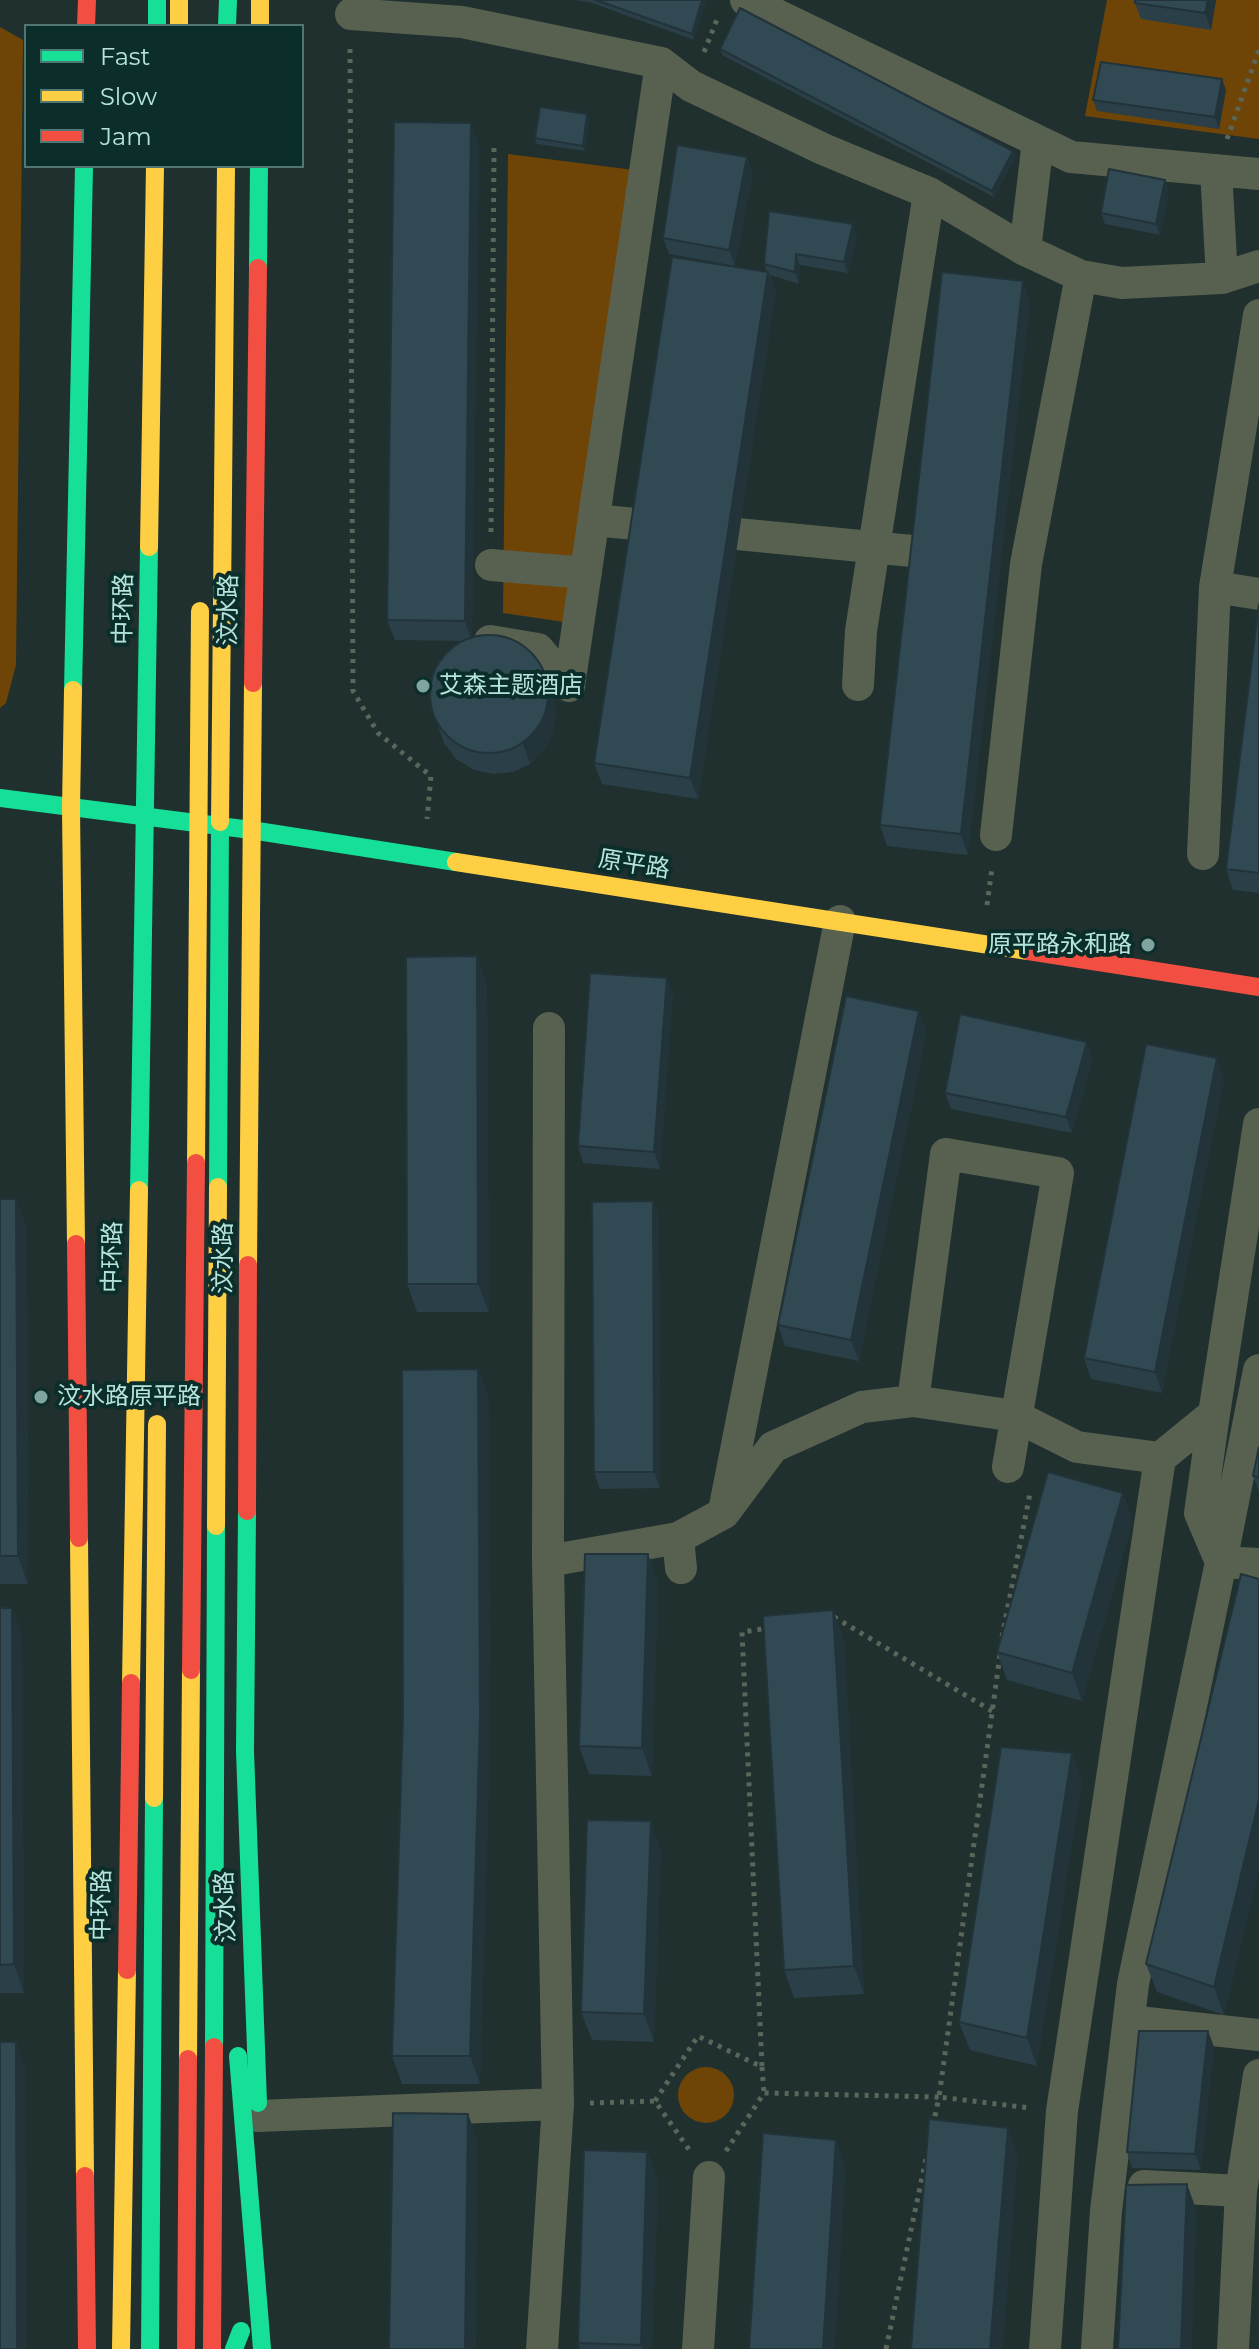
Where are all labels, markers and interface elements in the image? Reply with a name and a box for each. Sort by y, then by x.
legend [24,24,304,168]
text: Fast [100,42,150,71]
text: Slow [100,82,157,111]
text: Jam [100,122,152,151]
street label: 中环路 [109,573,139,645]
street label: 汶水路 [214,574,244,646]
place label: 艾森主题酒店 [439,672,583,700]
marker: 艾森主题酒店 [414,677,432,695]
street label: 原平路 [596,845,672,885]
place label: 原平路永和路 [988,931,1132,959]
marker: 原平路永和路 [1139,936,1157,954]
street label: 中环路 [98,1221,128,1293]
street label: 汶水路 [210,1222,238,1294]
place label: 汶水路原平路 [57,1383,201,1411]
marker: 汶水路原平路 [32,1388,50,1406]
street label: 中环路 [87,1869,117,1941]
street label: 汶水路 [210,1871,242,1943]

